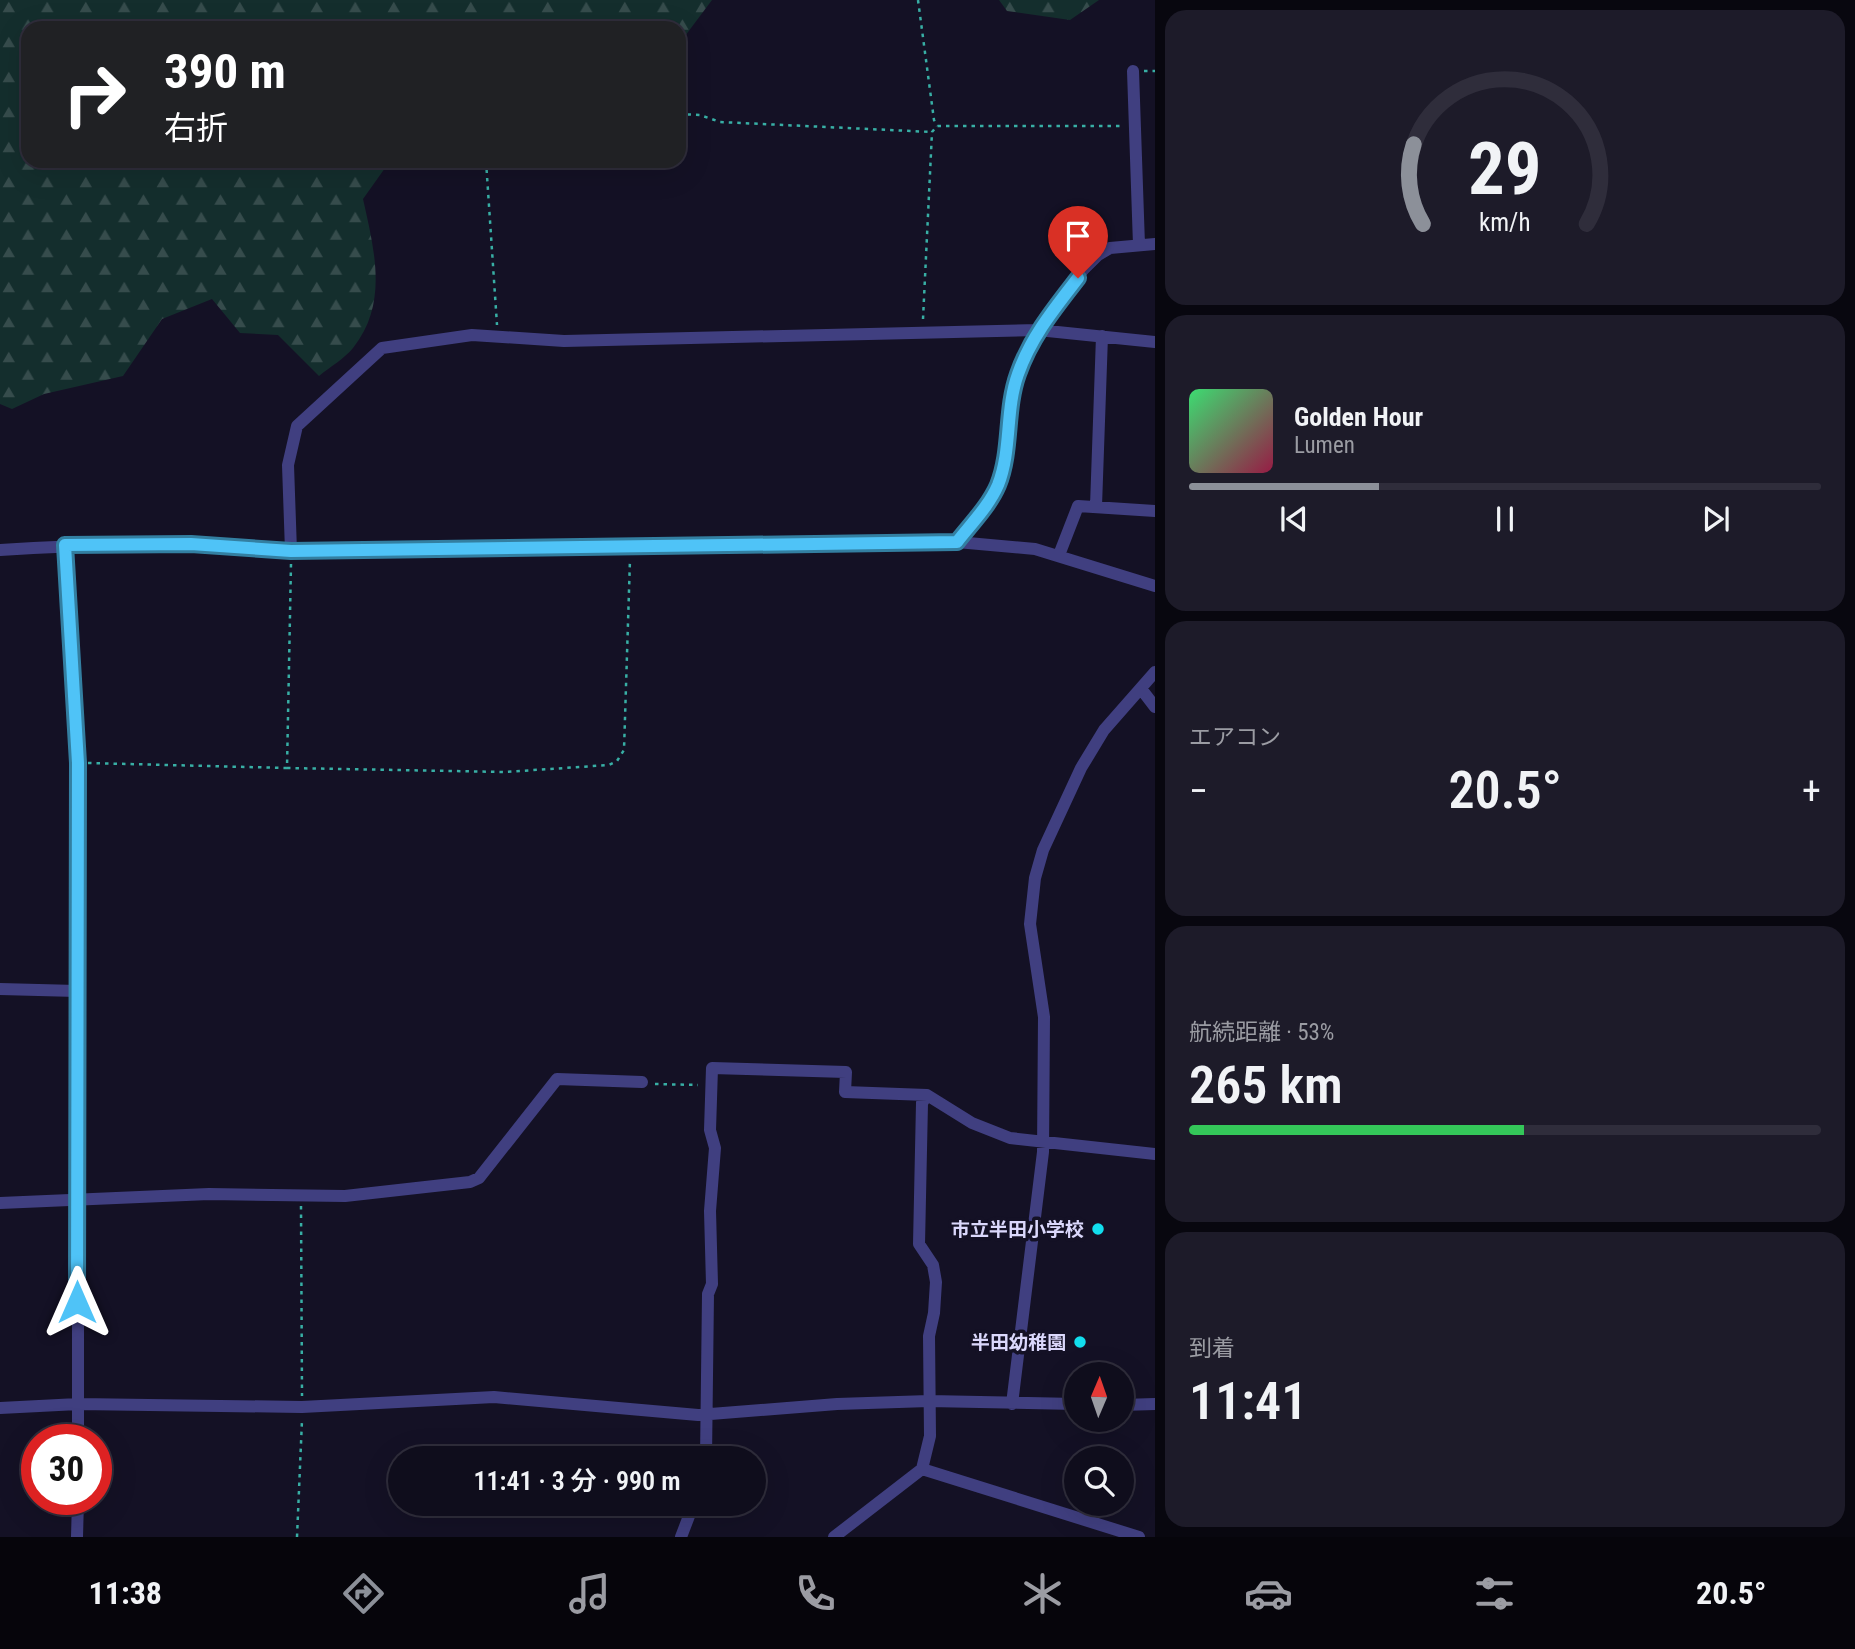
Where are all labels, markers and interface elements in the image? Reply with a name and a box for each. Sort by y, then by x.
text: 390 m [164,43,286,100]
icon: right [49,49,140,140]
text: 右折 [164,109,228,147]
text: 29 [1468,126,1542,212]
pin [1048,206,1108,278]
text: km/h [1479,208,1531,237]
icon: arrive [1059,217,1097,255]
text: Golden Hour [1294,402,1423,432]
text: Lumen [1294,432,1355,459]
icon: previous [1275,500,1313,538]
icon: pause [1486,500,1524,538]
icon: next [1697,500,1735,538]
text: エアコン [1189,724,1281,751]
text: 20.5° [1448,760,1562,821]
text: − [1189,769,1208,813]
text: + [1802,769,1821,813]
text: 航続距離 · 53% [1189,1019,1334,1046]
text: 265 km [1189,1055,1343,1116]
place label: 市立半田小学校 [951,1218,1084,1241]
marker: 市立半田小学校 [1090,1221,1106,1237]
position arrow [40,1265,114,1339]
place label: 半田幼稚園 [971,1331,1066,1354]
marker: 半田幼稚園 [1072,1334,1088,1350]
text: 到着 [1189,1335,1235,1362]
north arrow [1064,1362,1134,1432]
map controls [1064,1362,1134,1516]
text: 11:41 [1189,1371,1307,1432]
speed limit sign: 30 [21,1424,112,1515]
button: search [1064,1446,1134,1516]
text: 11:41 · 3 分 · 990 m [473,1466,681,1496]
icon: directions [339,1569,388,1618]
icon: music [565,1569,614,1618]
icon: phone [791,1569,840,1618]
icon: climate [1018,1569,1067,1618]
icon: car [1244,1569,1293,1618]
icon: filters [1470,1569,1519,1618]
text: 11:38 [89,1574,162,1612]
text: 20.5° [1696,1574,1766,1612]

